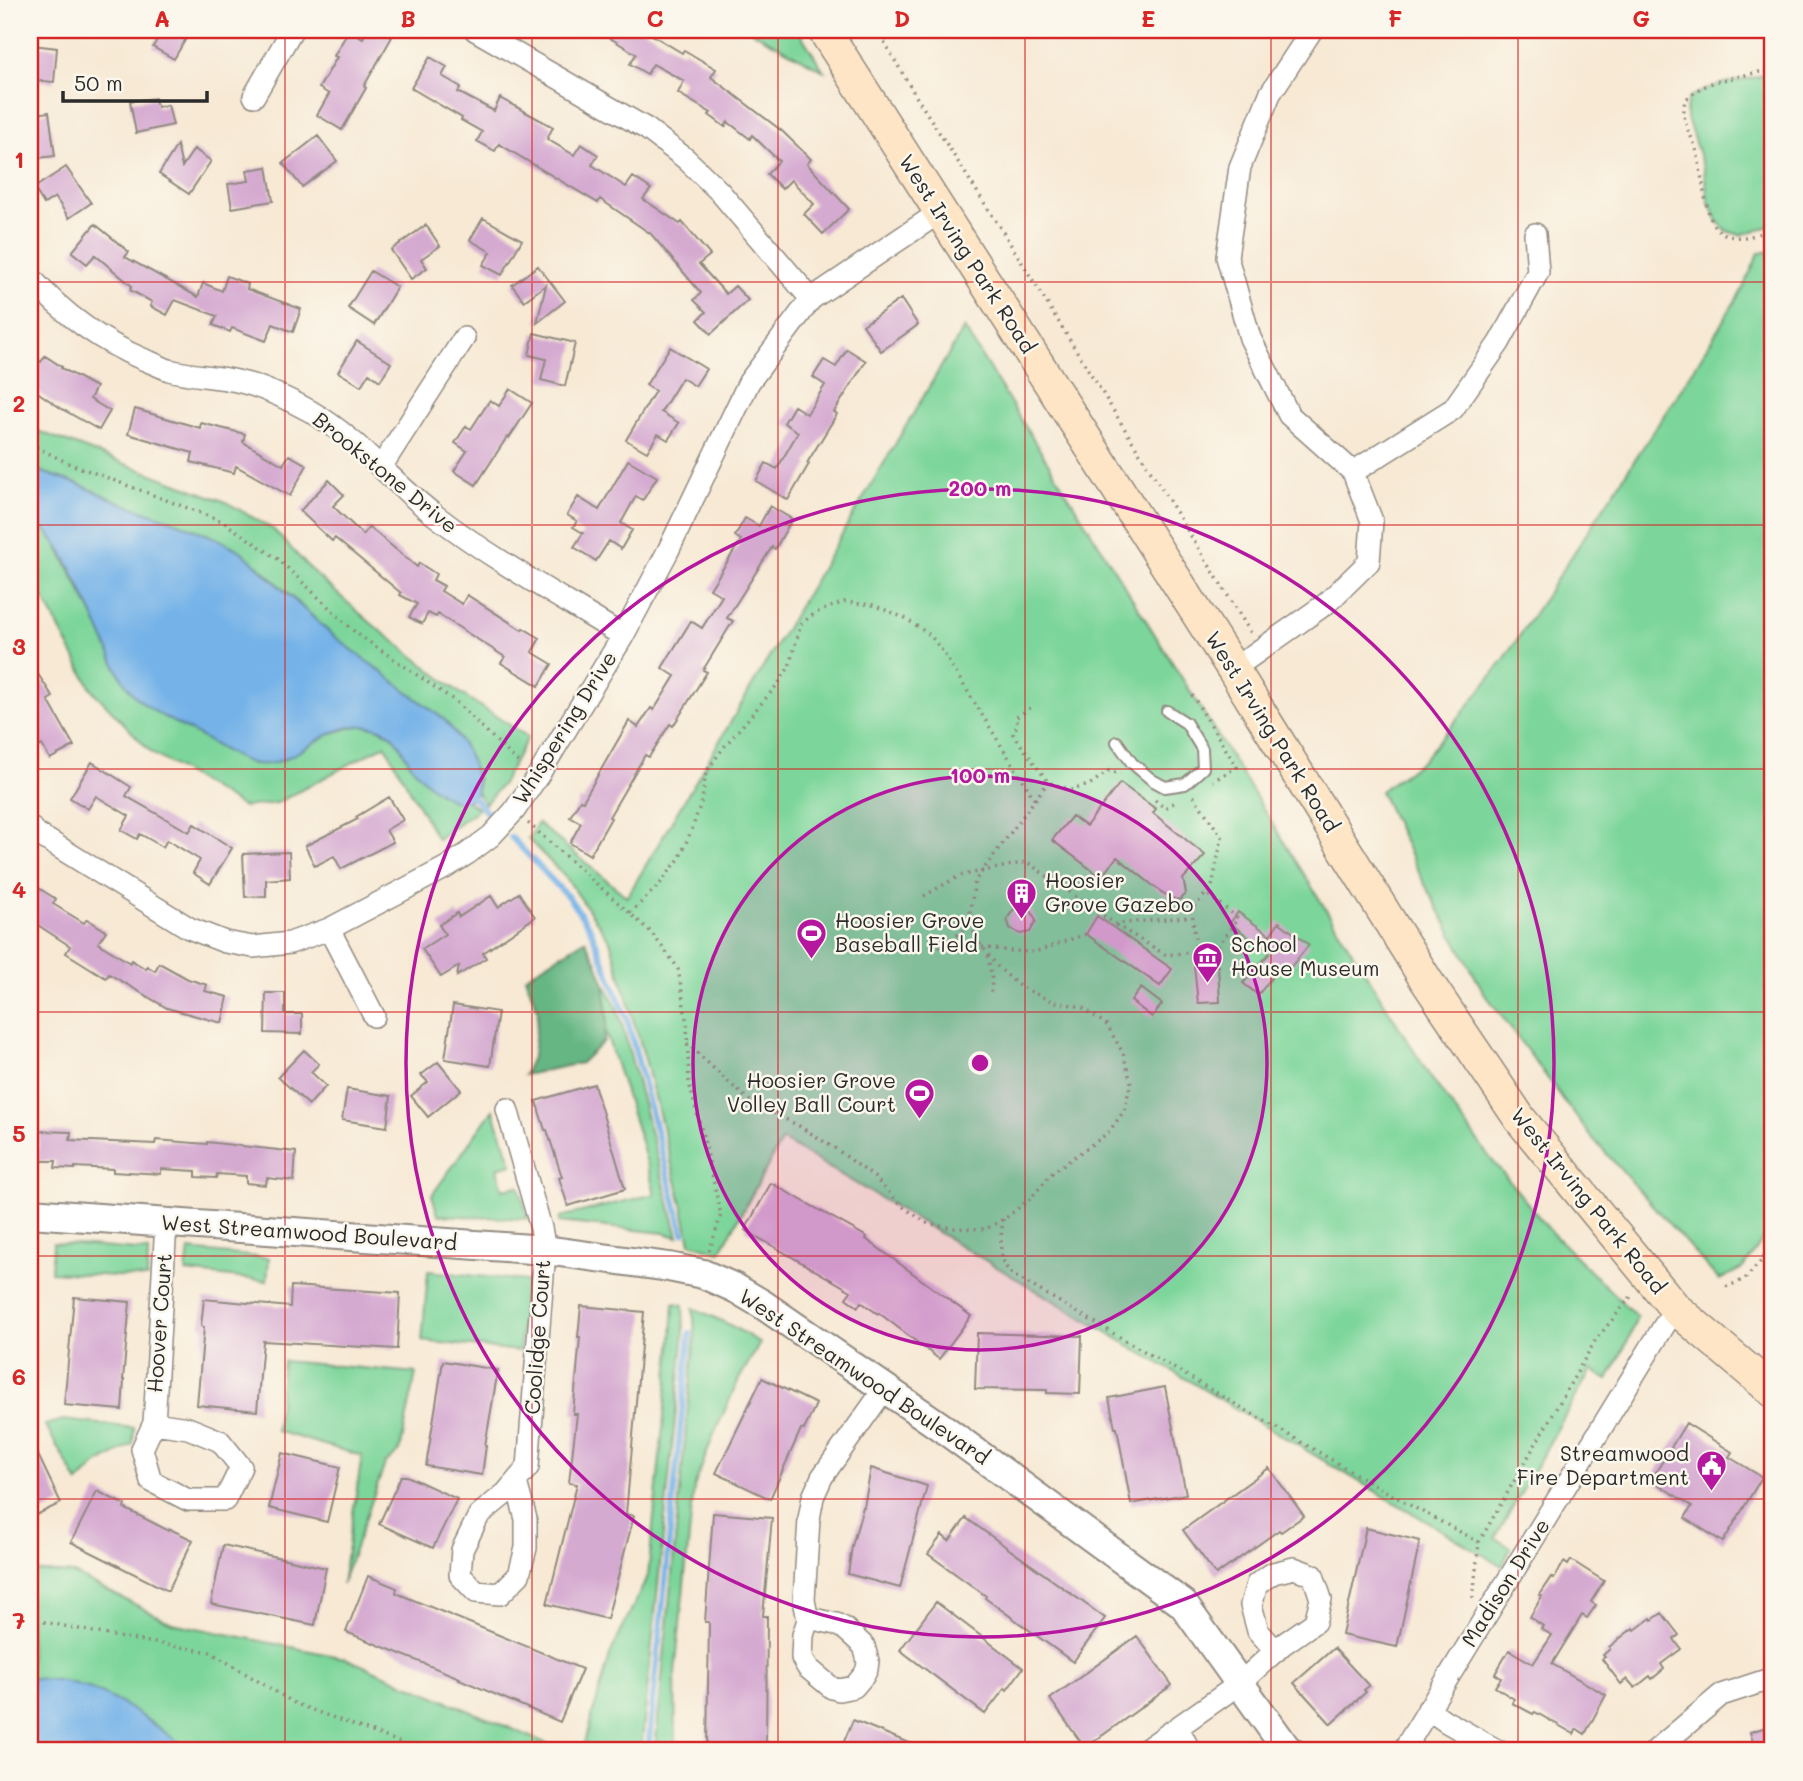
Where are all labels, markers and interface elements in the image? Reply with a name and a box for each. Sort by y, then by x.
text: A [154,3,170,33]
text: B [400,3,416,33]
text: C [646,3,664,33]
text: D [894,3,910,33]
text: E [1141,3,1155,33]
text: F [1388,3,1402,33]
text: G [1632,3,1650,33]
scale bar [63,60,206,104]
text: 50 m [74,69,123,96]
text: 1 [14,144,24,174]
street label: West Irving Park Road [894,149,1043,358]
text: 2 [13,388,25,418]
street label: Brookstone Drive [308,405,464,538]
text: 200 m [949,474,1011,501]
street label: West Irving Park Road [1200,626,1346,837]
text: 3 [12,631,26,661]
street label: Whispering Drive [506,645,622,809]
text: 100 m [950,761,1010,788]
place label: Hoosier Grove Gazebo [1045,866,1194,917]
text: 4 [12,874,26,904]
building icon: Hoosier Grove Gazebo [1005,876,1039,920]
place label: Hoosier Grove Baseball Field [835,906,984,957]
sports icon: Hoosier Grove Baseball Field [795,916,829,960]
place label: School House Museum [1231,930,1380,981]
museum icon: School House Museum [1191,940,1225,984]
centre of rings [968,1051,992,1075]
place label: Hoosier Grove Volley Ball Court [727,1066,896,1117]
sports icon: Hoosier Grove Volley Ball Court [902,1076,936,1120]
street label: West Irving Park Road [1506,1101,1673,1299]
text: 5 [12,1118,26,1148]
street label: West Streamwood Boulevard [160,1208,458,1255]
street label: Hoover Court [140,1252,177,1394]
street label: Coolidge Court [518,1258,555,1415]
street label: West Streamwood Boulevard [734,1282,995,1470]
text: 6 [12,1361,26,1391]
place label: Streamwood Fire Department [1517,1439,1689,1490]
public building icon: Streamwood Fire Department [1695,1449,1729,1493]
street label: Madison Drive [1455,1513,1555,1651]
text: 7 [13,1605,26,1635]

